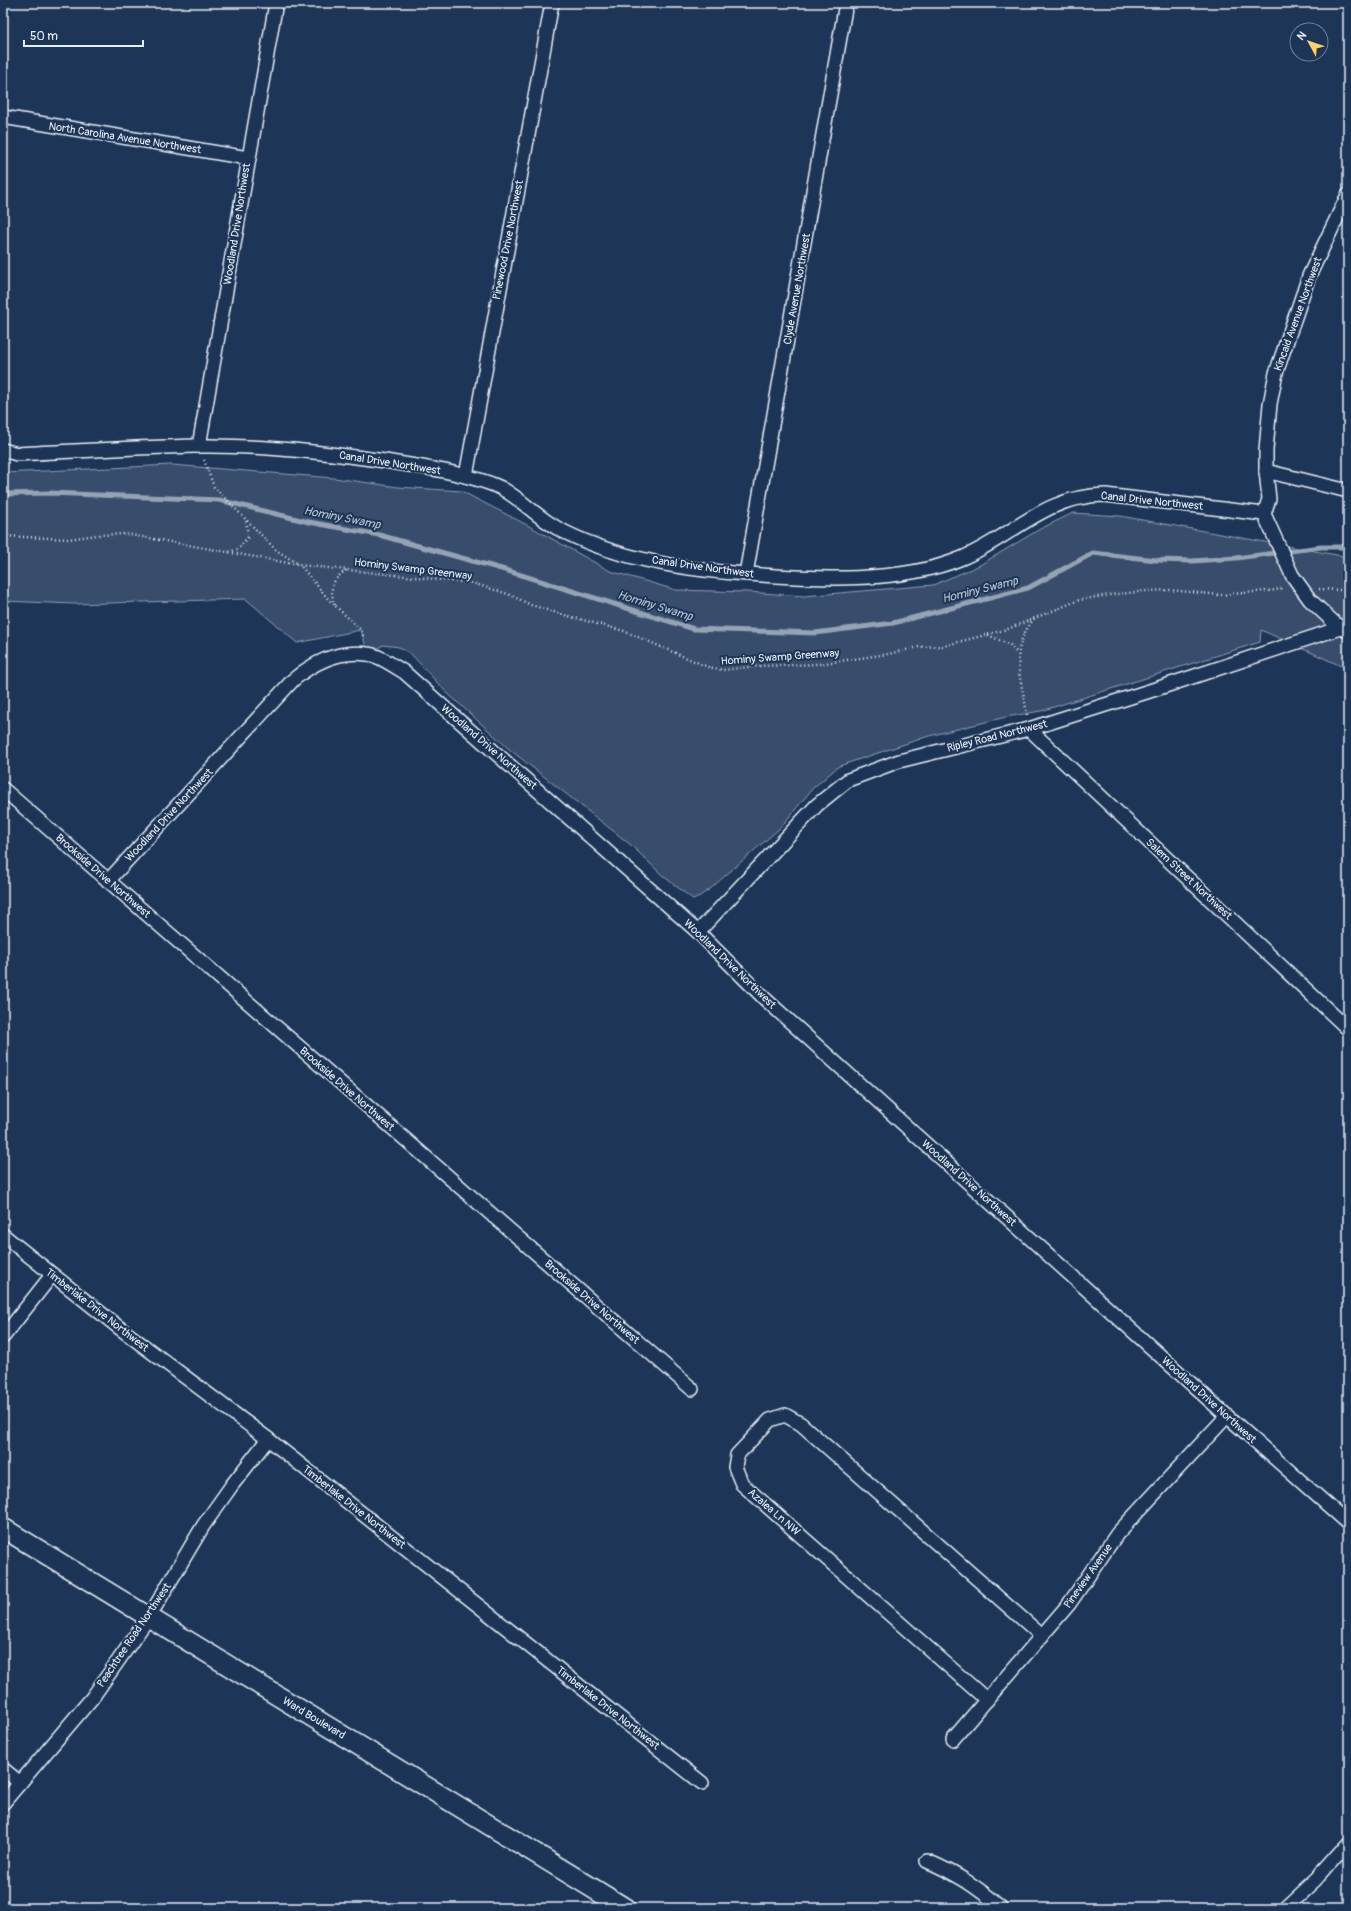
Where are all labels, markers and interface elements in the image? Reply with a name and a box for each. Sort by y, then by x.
scale bar [24,22,143,48]
north arrow [1289,22,1329,62]
text: N [1294,28,1309,43]
text: 50 m [30,29,58,44]
street label: North Carolina Avenue Northwest [48,120,203,157]
street label: Woodland Drive Northwest [221,162,253,286]
street label: Pinewood Drive Northwest [490,179,526,301]
street label: Clyde Avenue Northwest [781,232,813,346]
street label: Kincaid Avenue Northwest [1271,255,1325,373]
street label: Canal Drive Northwest [338,449,442,478]
street label: Canal Drive Northwest [1100,489,1204,513]
water label: Hominy Swamp [302,503,383,533]
street label: Canal Drive Northwest [651,553,755,581]
street label: Hominy Swamp Greenway [353,555,473,583]
water label: Hominy Swamp [941,573,1021,607]
water label: Hominy Swamp [616,587,696,625]
street label: Hominy Swamp Greenway [720,646,840,668]
street label: Woodland Drive Northwest [438,702,540,793]
street label: Ripley Road Northwest [946,717,1049,755]
street label: Woodland Drive Northwest [122,765,216,864]
street label: Brookside Drive Northwest [53,831,154,921]
street label: Salem Street Northwest [1143,836,1235,923]
street label: Woodland Drive Northwest [681,917,779,1012]
street label: Brookside Drive Northwest [297,1044,398,1134]
street label: Woodland Drive Northwest [919,1137,1019,1229]
street label: Brookside Drive Northwest [542,1257,643,1347]
street label: Timberlake Drive Northwest [43,1266,152,1355]
street label: Woodland Drive Northwest [1159,1354,1259,1446]
street label: Timberlake Drive Northwest [300,1463,409,1552]
street label: Azalea Ln NW [745,1486,803,1538]
street label: Pineview Avenue [1061,1541,1115,1611]
street label: Peachtree Road Northwest [94,1580,174,1690]
street label: Timberlake Drive Northwest [554,1664,663,1753]
street label: Ward Boulevard [280,1694,348,1742]

